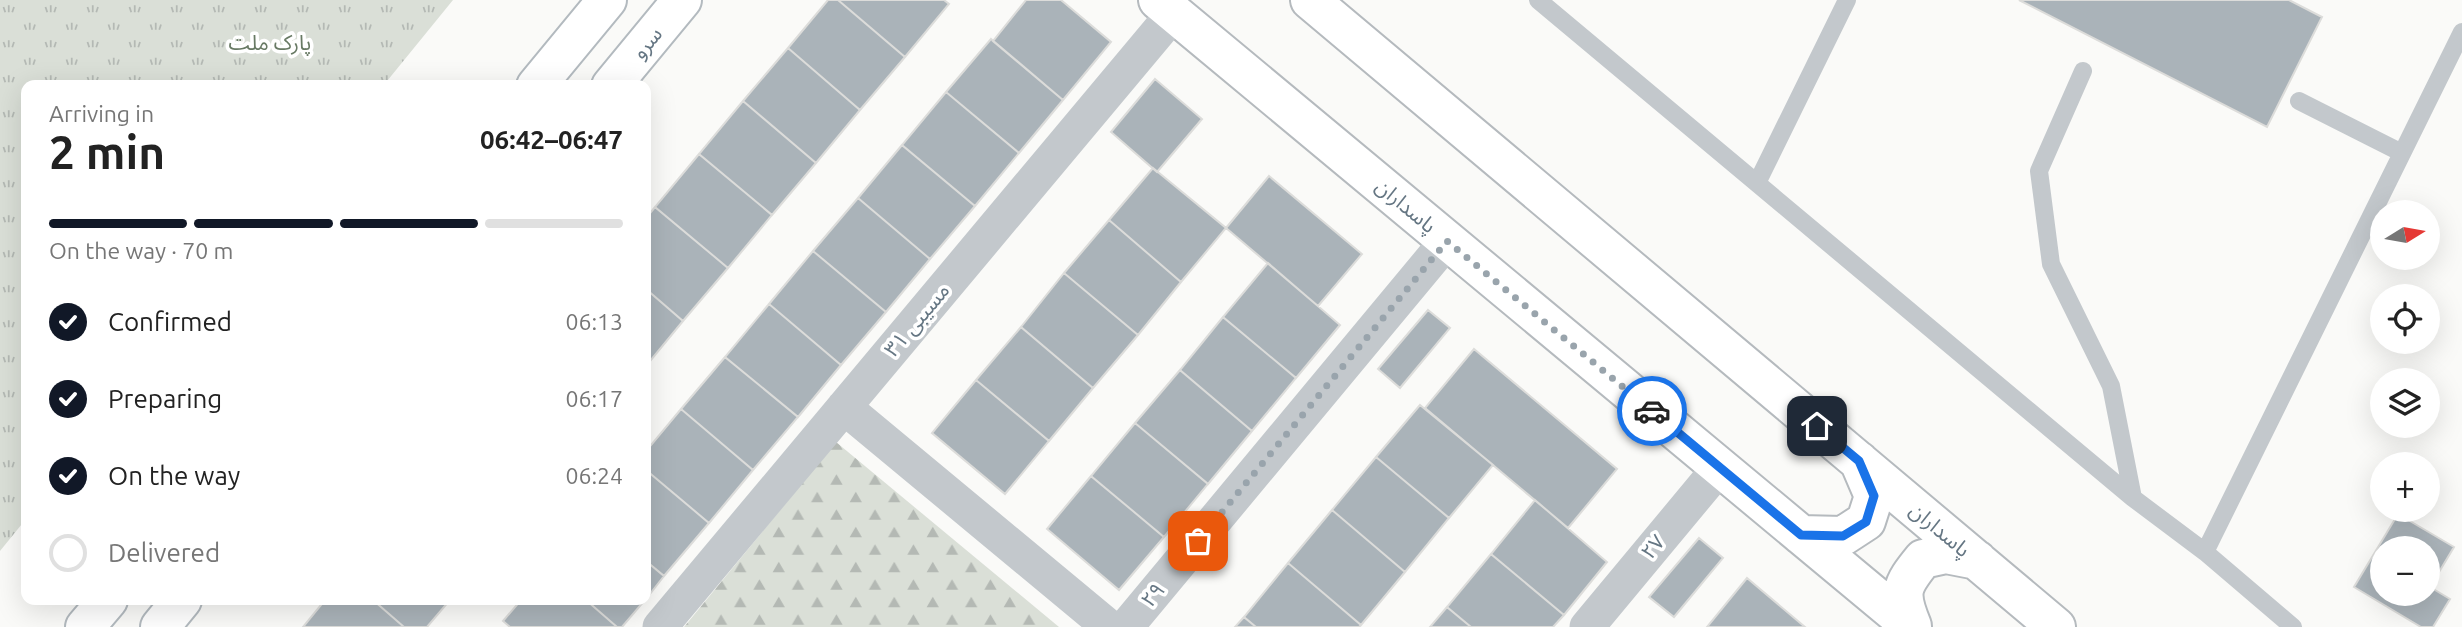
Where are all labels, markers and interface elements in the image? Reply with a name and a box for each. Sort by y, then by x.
street label: سرو [626,22,667,64]
park label: پارک ملت [229,30,311,56]
text: Arriving in [49,101,154,126]
text: 06:42–06:47 [480,125,623,154]
text: 2 min [49,126,165,178]
street label: پاسداران [1370,173,1442,239]
north arrow [2370,200,2440,270]
map controls [2370,200,2440,606]
text: On the way · 70 m [49,238,233,263]
street label: ۳۱ مسیبی [879,278,955,362]
button: locate [2370,284,2440,354]
icon: check [49,303,87,341]
text: Confirmed [108,307,232,336]
text: 06:13 [565,309,623,334]
button: layers [2370,368,2440,438]
courier [1617,376,1687,446]
icon: check [49,380,87,418]
text: Preparing [108,384,222,413]
text: 06:17 [565,386,623,411]
icon: car [1633,392,1671,430]
pin [1787,396,1847,456]
icon: home [1798,407,1836,445]
button: + [2370,452,2440,522]
icon: check [49,457,87,495]
text: On the way [108,461,240,490]
text: 06:24 [565,463,623,488]
street label: پاسداران [1904,497,1976,563]
pin [1168,511,1228,571]
icon: bag [1179,522,1217,560]
street label: ۲۷ [1635,529,1669,563]
button: − [2370,536,2440,606]
text: Delivered [108,538,220,567]
street label: ۲۹ [1135,577,1169,611]

